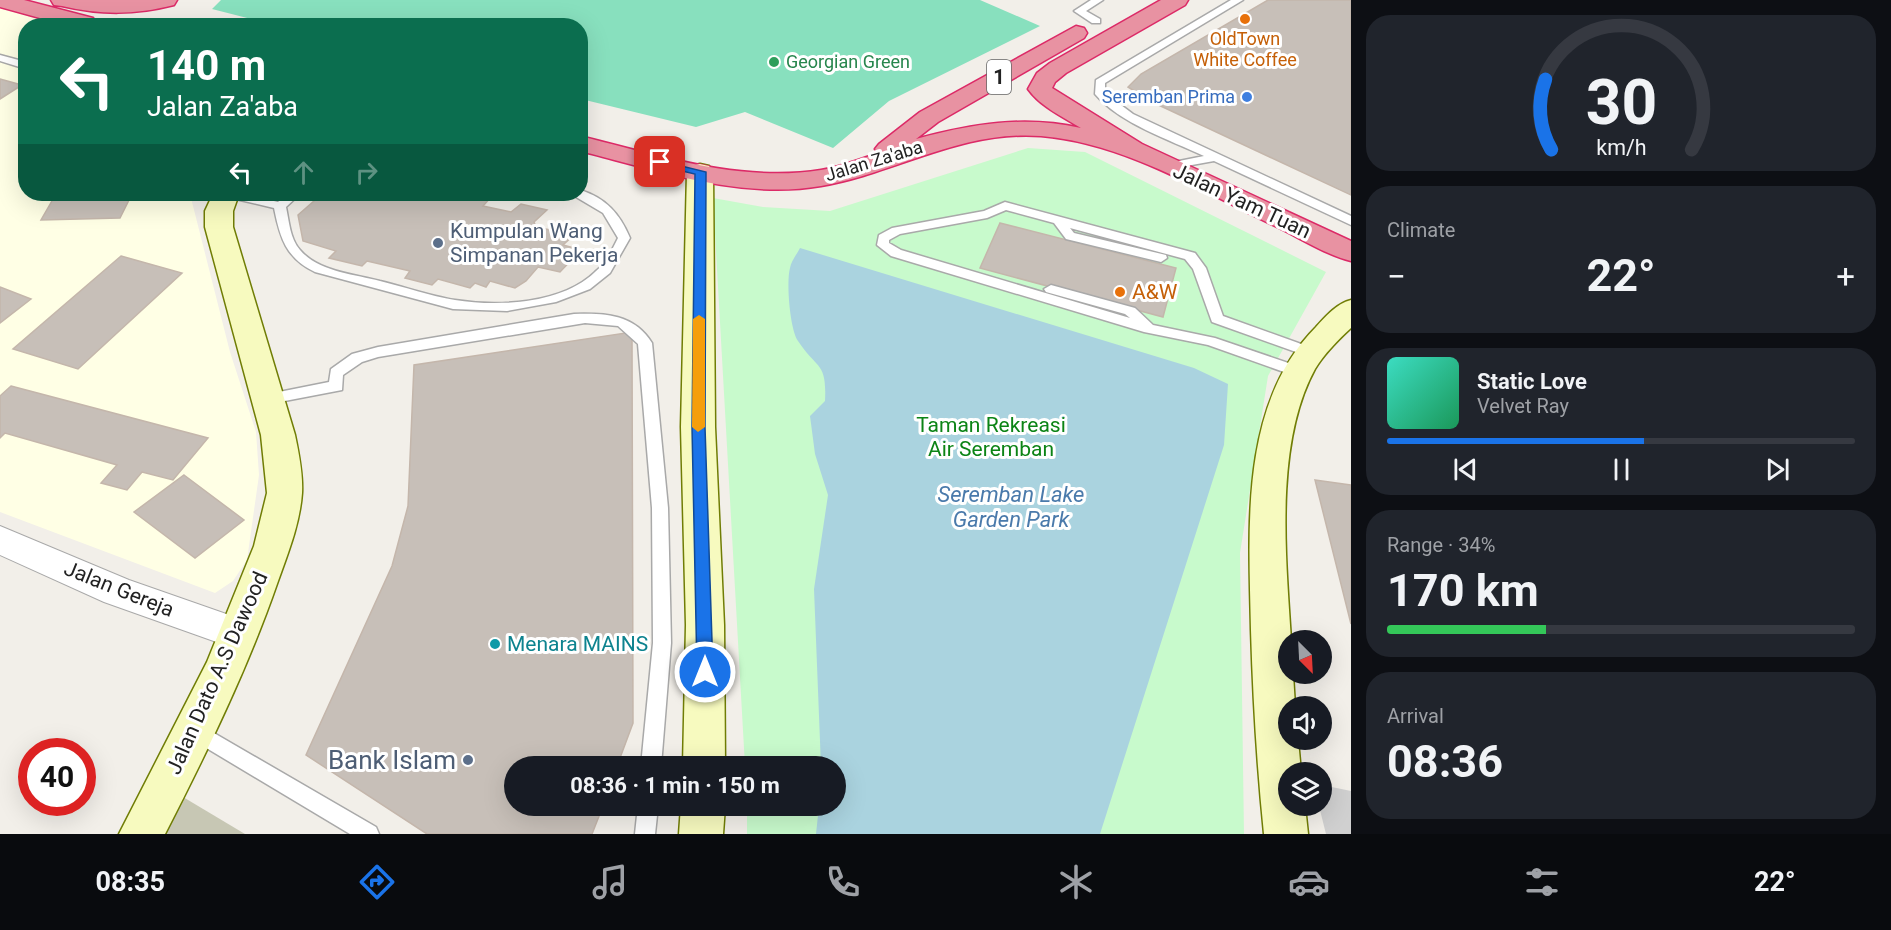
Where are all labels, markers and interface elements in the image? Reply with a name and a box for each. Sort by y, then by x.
marker: OldTown White Coffee [1238,12,1252,26]
place label: OldTown White Coffee [1193,28,1297,70]
text: 140 m [147,41,266,90]
icon: left [48,42,126,120]
place label: Georgian Green [786,51,910,72]
marker: Georgian Green [767,55,781,69]
road number: 1 [987,60,1011,94]
text: 30 [1585,66,1657,139]
place label: Seremban Prima [1102,86,1235,107]
marker: Seremban Prima [1240,90,1254,104]
text: Jalan Za'aba [147,91,298,123]
text: km/h [1596,135,1646,160]
pin [634,136,685,187]
street label: Jalan Za'aba [823,136,925,185]
icon: arrive [643,145,676,178]
icon: left [224,156,257,189]
icon: ahead [287,156,320,189]
icon: right [350,156,383,189]
street label: Jalan Yam Tuan [1169,159,1315,243]
text: Climate [1387,218,1455,242]
place label: Kumpulan Wang Simpanan Pekerja [450,219,618,267]
marker: Kumpulan Wang Simpanan Pekerja [431,236,445,250]
text: 22° [1586,249,1656,302]
text: − [1387,257,1406,296]
text: + [1836,257,1855,296]
place label: A&W [1132,280,1178,304]
marker: A&W [1113,285,1127,299]
text: Static Love [1477,369,1587,394]
text: Velvet Ray [1477,394,1569,418]
park label: Taman Rekreasi Air Seremban [916,413,1066,461]
icon: previous [1449,453,1482,486]
icon: pause [1605,453,1638,486]
icon: next [1761,453,1794,486]
water label: Seremban Lake Garden Park [938,482,1084,532]
text: Range · 34% [1387,533,1495,557]
street label: Jalan Gereja [61,556,177,622]
text: 170 km [1387,564,1539,617]
street label: Jalan Dato A.S Dawood [161,568,273,778]
north arrow [1278,630,1332,684]
map controls [1278,630,1332,816]
place label: Menara MAINS [507,632,648,656]
marker: Menara MAINS [488,637,502,651]
position arrow [673,640,737,704]
button: sound [1278,696,1332,750]
text: Arrival [1387,704,1444,728]
text: 08:36 [1387,735,1503,788]
speed limit sign: 40 [18,738,96,816]
place label: Bank Islam [328,745,456,775]
marker: Bank Islam [461,753,475,767]
button: layers [1278,762,1332,816]
text: 08:36 · 1 min · 150 m [570,773,780,798]
icon: directions [356,861,398,903]
icon: music [589,861,631,903]
icon: phone [822,861,864,903]
icon: climate [1055,861,1097,903]
icon: car [1288,861,1330,903]
icon: filters [1521,861,1563,903]
text: 08:35 [95,866,165,898]
text: 22° [1754,866,1795,898]

